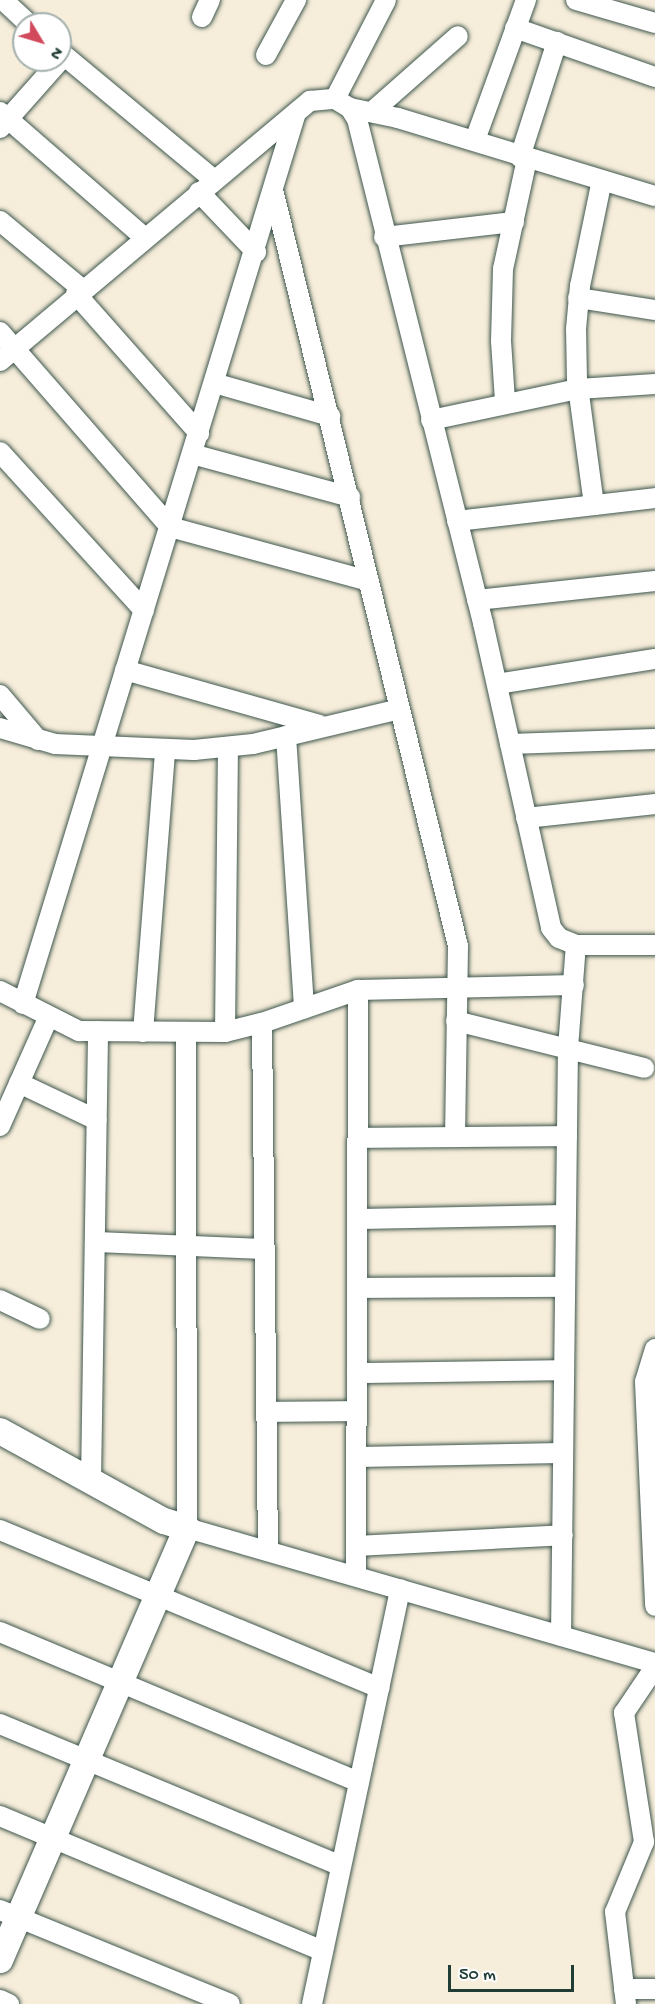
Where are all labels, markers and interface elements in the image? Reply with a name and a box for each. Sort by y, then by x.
north arrow [12,12,72,72]
text: N [44,42,66,62]
scale bar [451,1953,577,1991]
text: 50 m [459,1965,496,1986]

